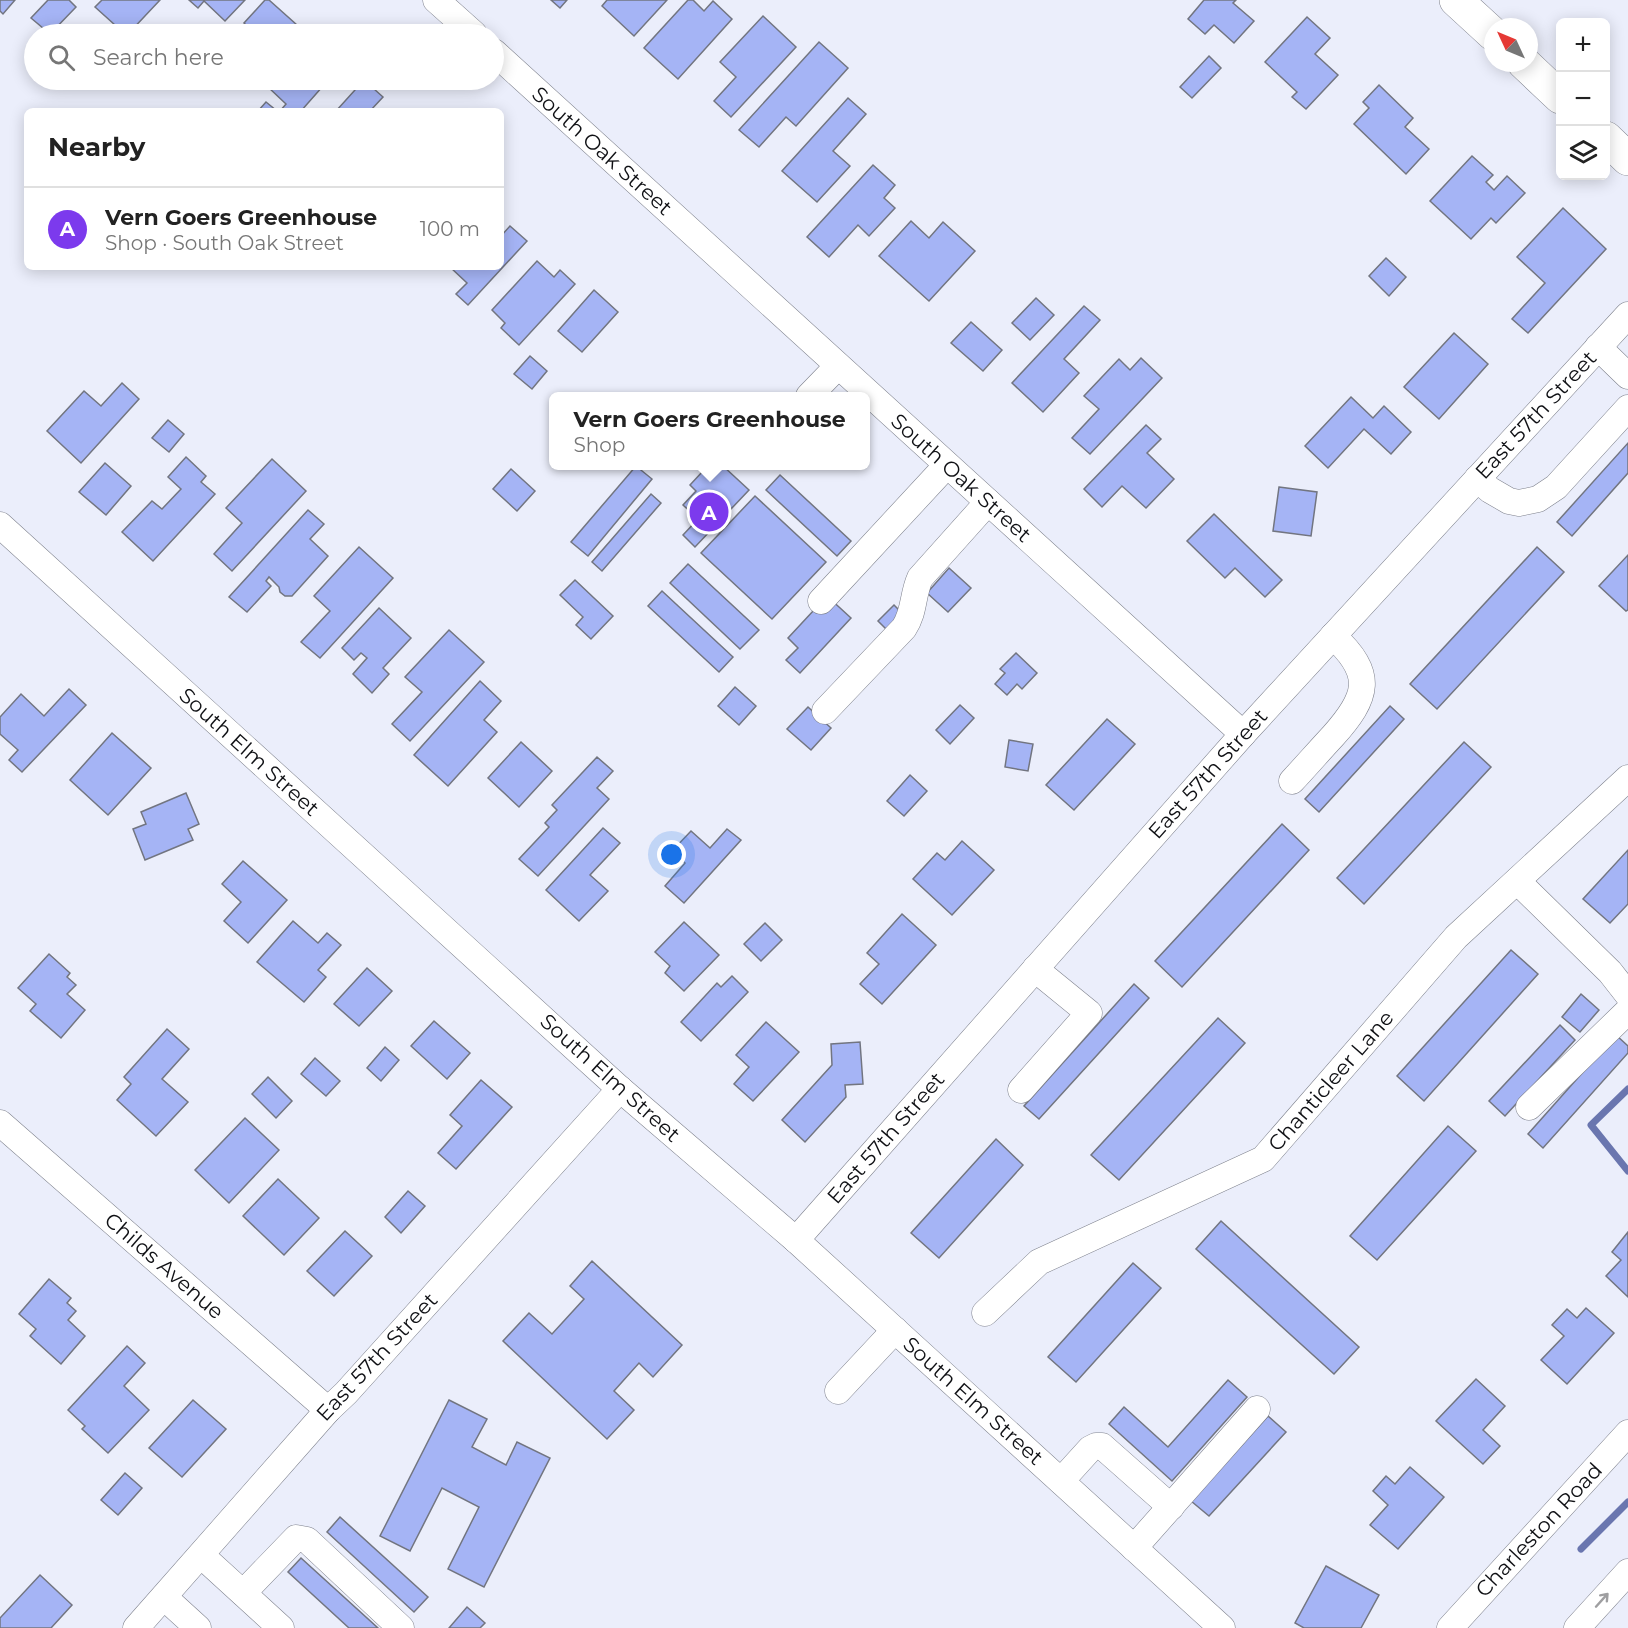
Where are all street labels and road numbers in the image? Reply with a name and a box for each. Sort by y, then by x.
street label: South Oak Street [527,81,678,220]
street label: East 57th Street [1470,345,1601,484]
street label: South Oak Street [886,408,1037,547]
street label: South Elm Street [174,682,324,821]
street label: East 57th Street [1143,704,1272,844]
street label: Chanticleer Lane [1263,1005,1398,1156]
street label: South Elm Street [535,1008,685,1147]
street label: East 57th Street [822,1067,949,1208]
street label: Childs Avenue [100,1207,229,1324]
street label: East 57th Street [311,1287,442,1426]
street label: South Elm Street [898,1331,1048,1470]
street label: Charleston Road [1470,1457,1607,1602]

